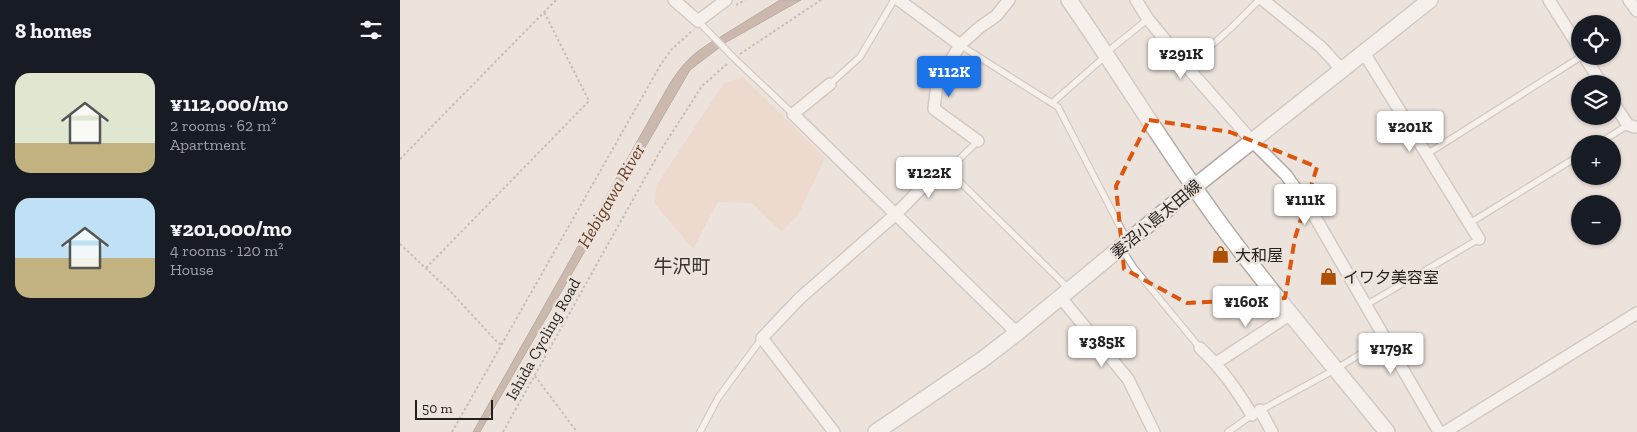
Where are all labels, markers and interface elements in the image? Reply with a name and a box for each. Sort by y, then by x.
map controls [1571,15,1621,245]
button: locate [1571,15,1621,65]
icon: filters [357,16,385,44]
text: 8 homes [15,18,92,43]
pin: ¥291K [1146,38,1216,80]
text: ¥291K [1159,44,1203,63]
pin: ¥112K [914,56,984,98]
text: ¥112K [928,62,970,81]
button: layers [1571,75,1621,125]
text: ¥112,000/mo [170,91,288,116]
icon: home [55,93,115,153]
pin: ¥201K [1375,110,1445,153]
text: 2 rooms · 62 m² [170,116,276,135]
text: ¥201K [1388,117,1432,136]
text: Apartment [170,135,246,154]
button: + [1571,135,1621,185]
water label: Hebigawa River [572,139,650,252]
pin: ¥122K [894,156,964,199]
text: ¥122K [907,163,951,182]
street label: 妻沼小島太田線 [1107,176,1205,262]
pin: ¥111K [1270,184,1340,226]
text: ¥111K [1285,190,1325,209]
button: − [1571,195,1621,245]
text: ¥201,000/mo [170,216,292,241]
icon: home [55,218,115,278]
text: 4 rooms · 120 m² [170,241,284,260]
shop icon: 大和屋 [1211,245,1231,265]
place label: 大和屋 [1235,246,1283,265]
district label: 牛沢町 [653,255,711,278]
text: House [170,260,213,279]
shop icon: イワ夕美容室 [1319,267,1339,287]
place label: イワ夕美容室 [1343,268,1439,287]
street label: Ishida Cycling Road [502,275,584,403]
pin: ¥160K [1211,286,1281,328]
text: ¥160K [1224,292,1268,311]
pin: ¥385K [1067,326,1137,368]
text: ¥385K [1079,332,1125,351]
pin: ¥179K [1356,332,1426,375]
text: ¥179K [1370,339,1412,358]
scale bar [415,397,492,420]
text: 50 m [422,400,453,417]

